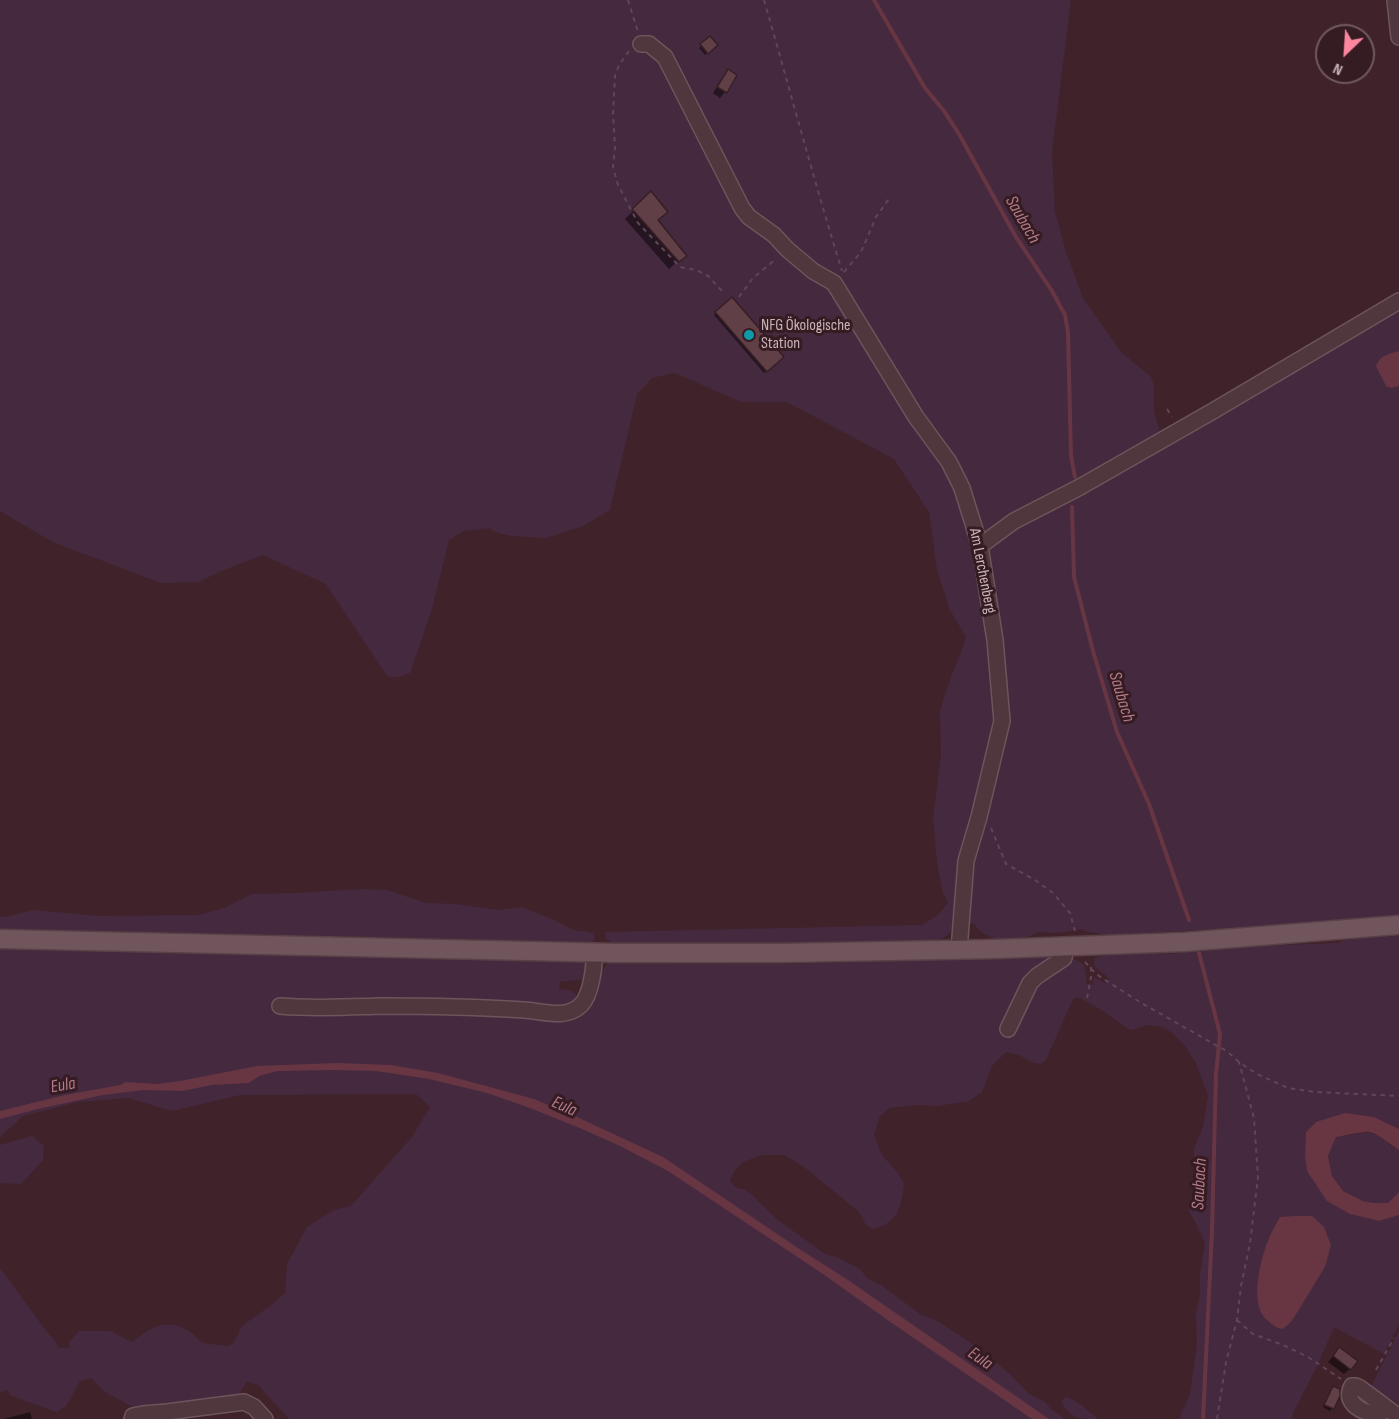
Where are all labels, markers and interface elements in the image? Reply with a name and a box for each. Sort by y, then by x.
north arrow [1315,24,1375,84]
text: N [1330,59,1346,79]
water label: Saubach [1000,192,1044,248]
place label: NFG Ökologische Station [761,316,851,354]
marker: NFG Ökologische Station [742,328,756,342]
street label: Am Lerchenberg [964,527,1000,615]
water label: Saubach [1103,669,1139,725]
water label: Eula [49,1073,77,1099]
water label: Eula [548,1092,580,1122]
water label: Saubach [1188,1158,1212,1210]
water label: Eula [963,1343,997,1375]

